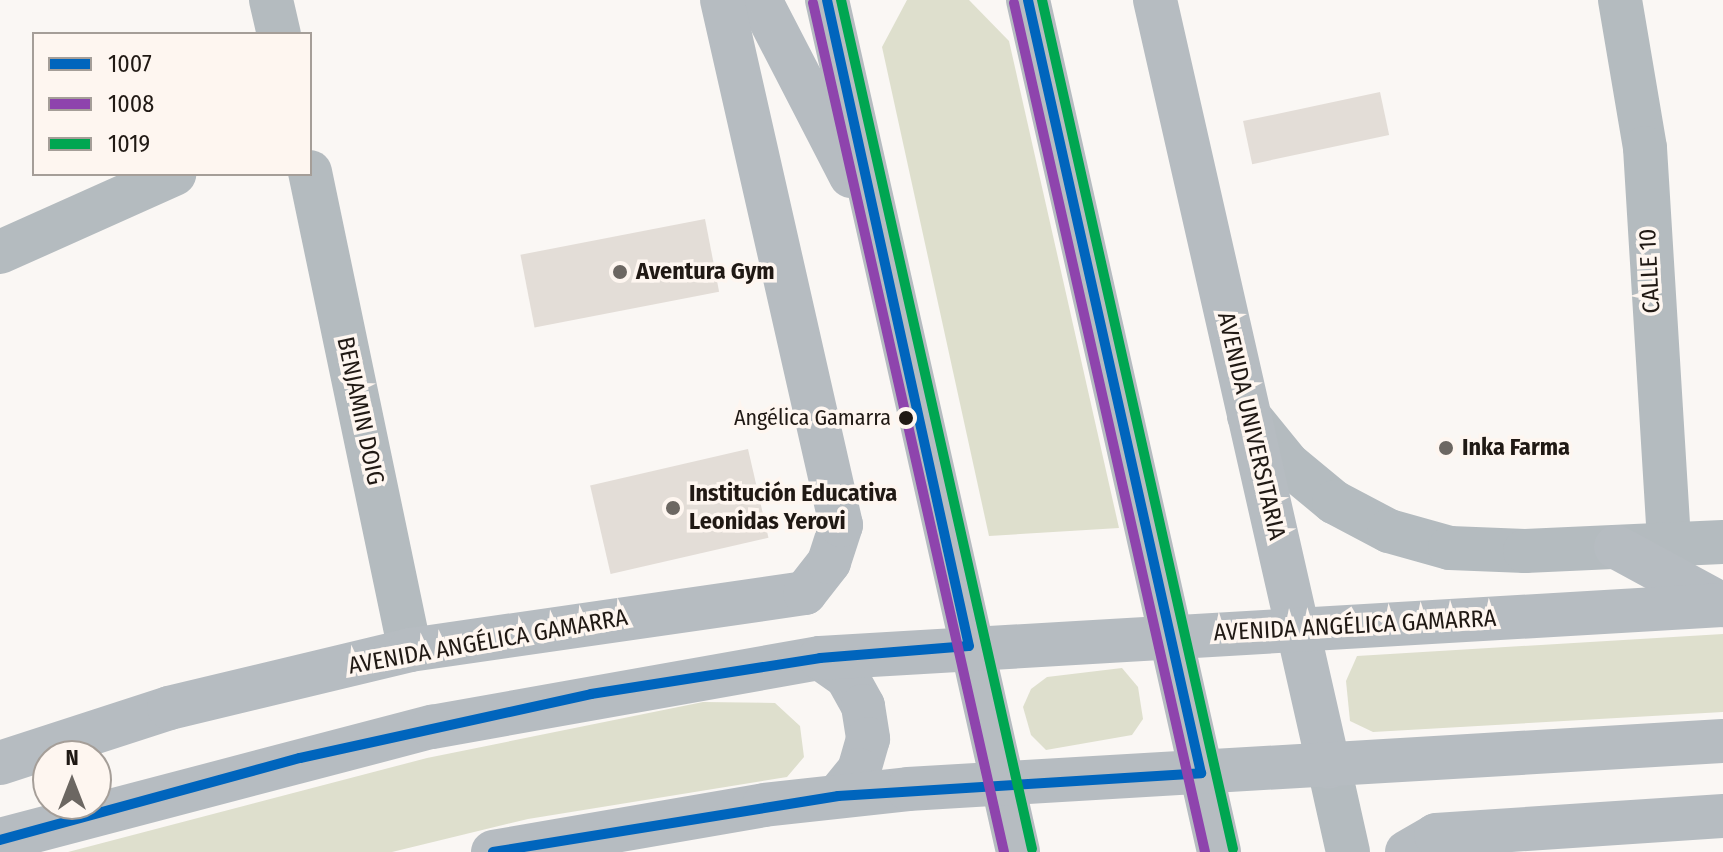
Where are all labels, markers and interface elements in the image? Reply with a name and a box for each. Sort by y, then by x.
legend [32,32,312,176]
text: 1007 [108,50,152,78]
text: 1008 [108,90,154,118]
text: 1019 [108,130,150,158]
street label: CALLE 10 [1633,228,1667,314]
place label: Aventura Gym [636,258,775,286]
marker: Aventura Gym [611,263,629,281]
street label: AVENIDA UNIVERSITARIA [1211,309,1291,543]
street label: BENJAMIN DOIG [330,334,390,488]
place label: Angélica Gamarra [734,405,891,431]
marker: Angélica Gamarra [898,410,914,426]
place label: Inka Farma [1462,434,1570,462]
marker: Inka Farma [1437,439,1455,457]
place label: Institución Educativa Leonidas Yerovi [689,480,897,536]
marker: Institución Educativa Leonidas Yerovi [664,499,682,517]
street label: AVENIDA ANGÉLICA GAMARRA [346,603,630,681]
street label: AVENIDA ANGÉLICA GAMARRA [1213,604,1497,648]
north arrow [32,740,112,820]
text: N [65,744,79,771]

